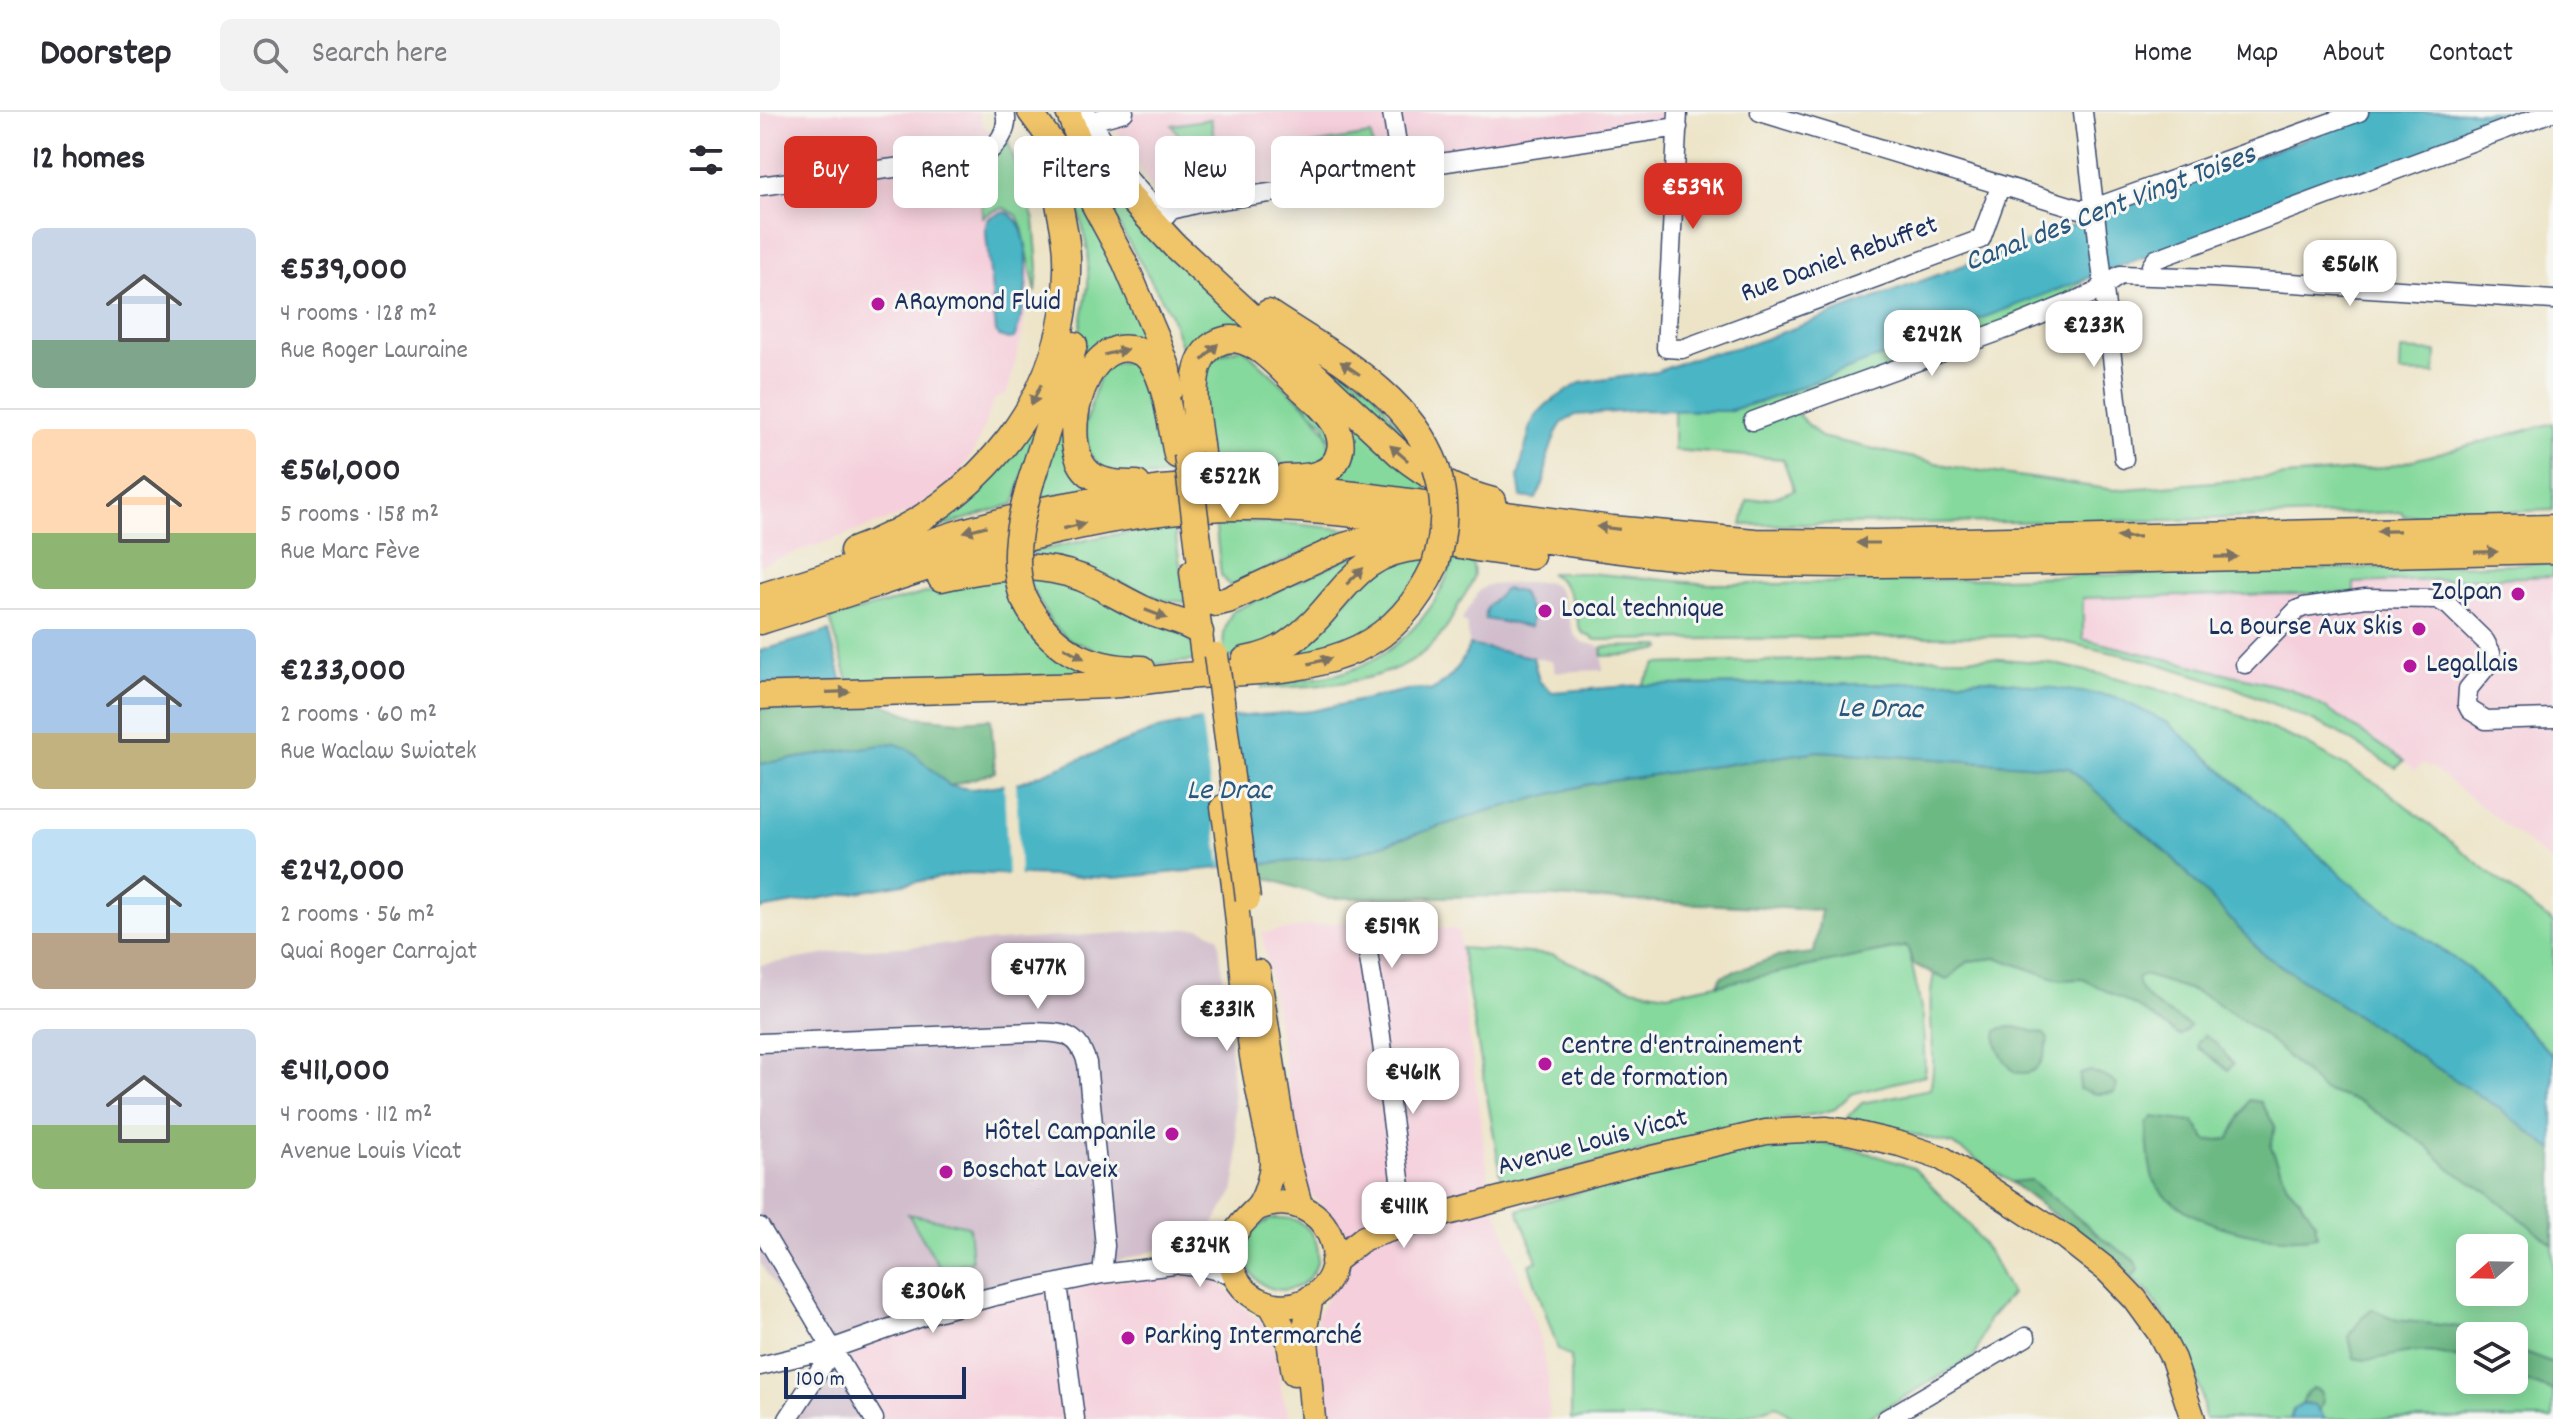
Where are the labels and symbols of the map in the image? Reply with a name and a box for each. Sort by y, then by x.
water label: Canal des Cent Vingt Toises [1959,134,2264,285]
pin: €539K [1637,163,1749,231]
street label: Rue Daniel Rebuffet [1736,207,1944,315]
pin: €561K [2294,240,2406,308]
place label: ARaymond Fluid [894,284,1061,324]
marker: ARaymond Fluid [869,295,887,313]
pin: €233K [2038,301,2150,369]
pin: €242K [1876,310,1988,378]
one-way arrow [1200,343,1218,362]
one-way arrow [1104,345,1129,358]
one-way arrow [1339,362,1361,376]
one-way arrow [1029,384,1043,407]
one-way arrow [1390,445,1409,463]
pin: €522K [1174,452,1286,520]
one-way arrow [1062,519,1087,531]
one-way arrow [1595,521,1620,534]
one-way arrow [962,524,987,536]
one-way arrow [2375,525,2400,537]
one-way arrow [2115,531,2140,543]
one-way arrow [1855,537,1880,549]
one-way arrow [2474,545,2499,558]
one-way arrow [2214,551,2239,564]
one-way arrow [1345,567,1364,586]
place label: Zolpan [2432,574,2502,614]
marker: Zolpan [2509,585,2527,603]
place label: Local technique [1561,591,1724,631]
marker: Local technique [1536,602,1554,620]
one-way arrow [1144,608,1168,621]
place label: La Bourse Aux Skis [2208,609,2403,649]
marker: La Bourse Aux Skis [2410,620,2428,638]
place label: Legallais [2426,646,2519,686]
one-way arrow [1063,647,1086,660]
one-way arrow [1308,654,1333,666]
marker: Legallais [2401,657,2419,675]
one-way arrow [826,686,851,699]
water label: Le Drac [1837,689,1925,733]
water label: Le Drac [1186,771,1273,814]
pin: €519K [1336,902,1448,970]
pin: €477K [982,943,1094,1011]
pin: €331K [1171,985,1283,1053]
place label: Centre d'entrainement et de formation [1561,1028,1803,1100]
pin: €461K [1357,1048,1469,1116]
marker: Centre d'entrainement et de formation [1536,1055,1554,1073]
street label: Avenue Louis Vicat [1493,1099,1693,1189]
place label: Hôtel Campanile [984,1114,1156,1154]
marker: Hôtel Campanile [1163,1125,1181,1143]
place label: Boschat Laveix [962,1152,1118,1192]
marker: Boschat Laveix [937,1163,955,1181]
pin: €411K [1348,1182,1460,1250]
pin: €324K [1144,1221,1256,1289]
north arrow [2456,1234,2528,1306]
pin: €306K [877,1267,989,1335]
place label: Parking Intermarché [1144,1318,1362,1358]
marker: Parking Intermarché [1119,1329,1137,1347]
scale bar [784,1363,966,1399]

